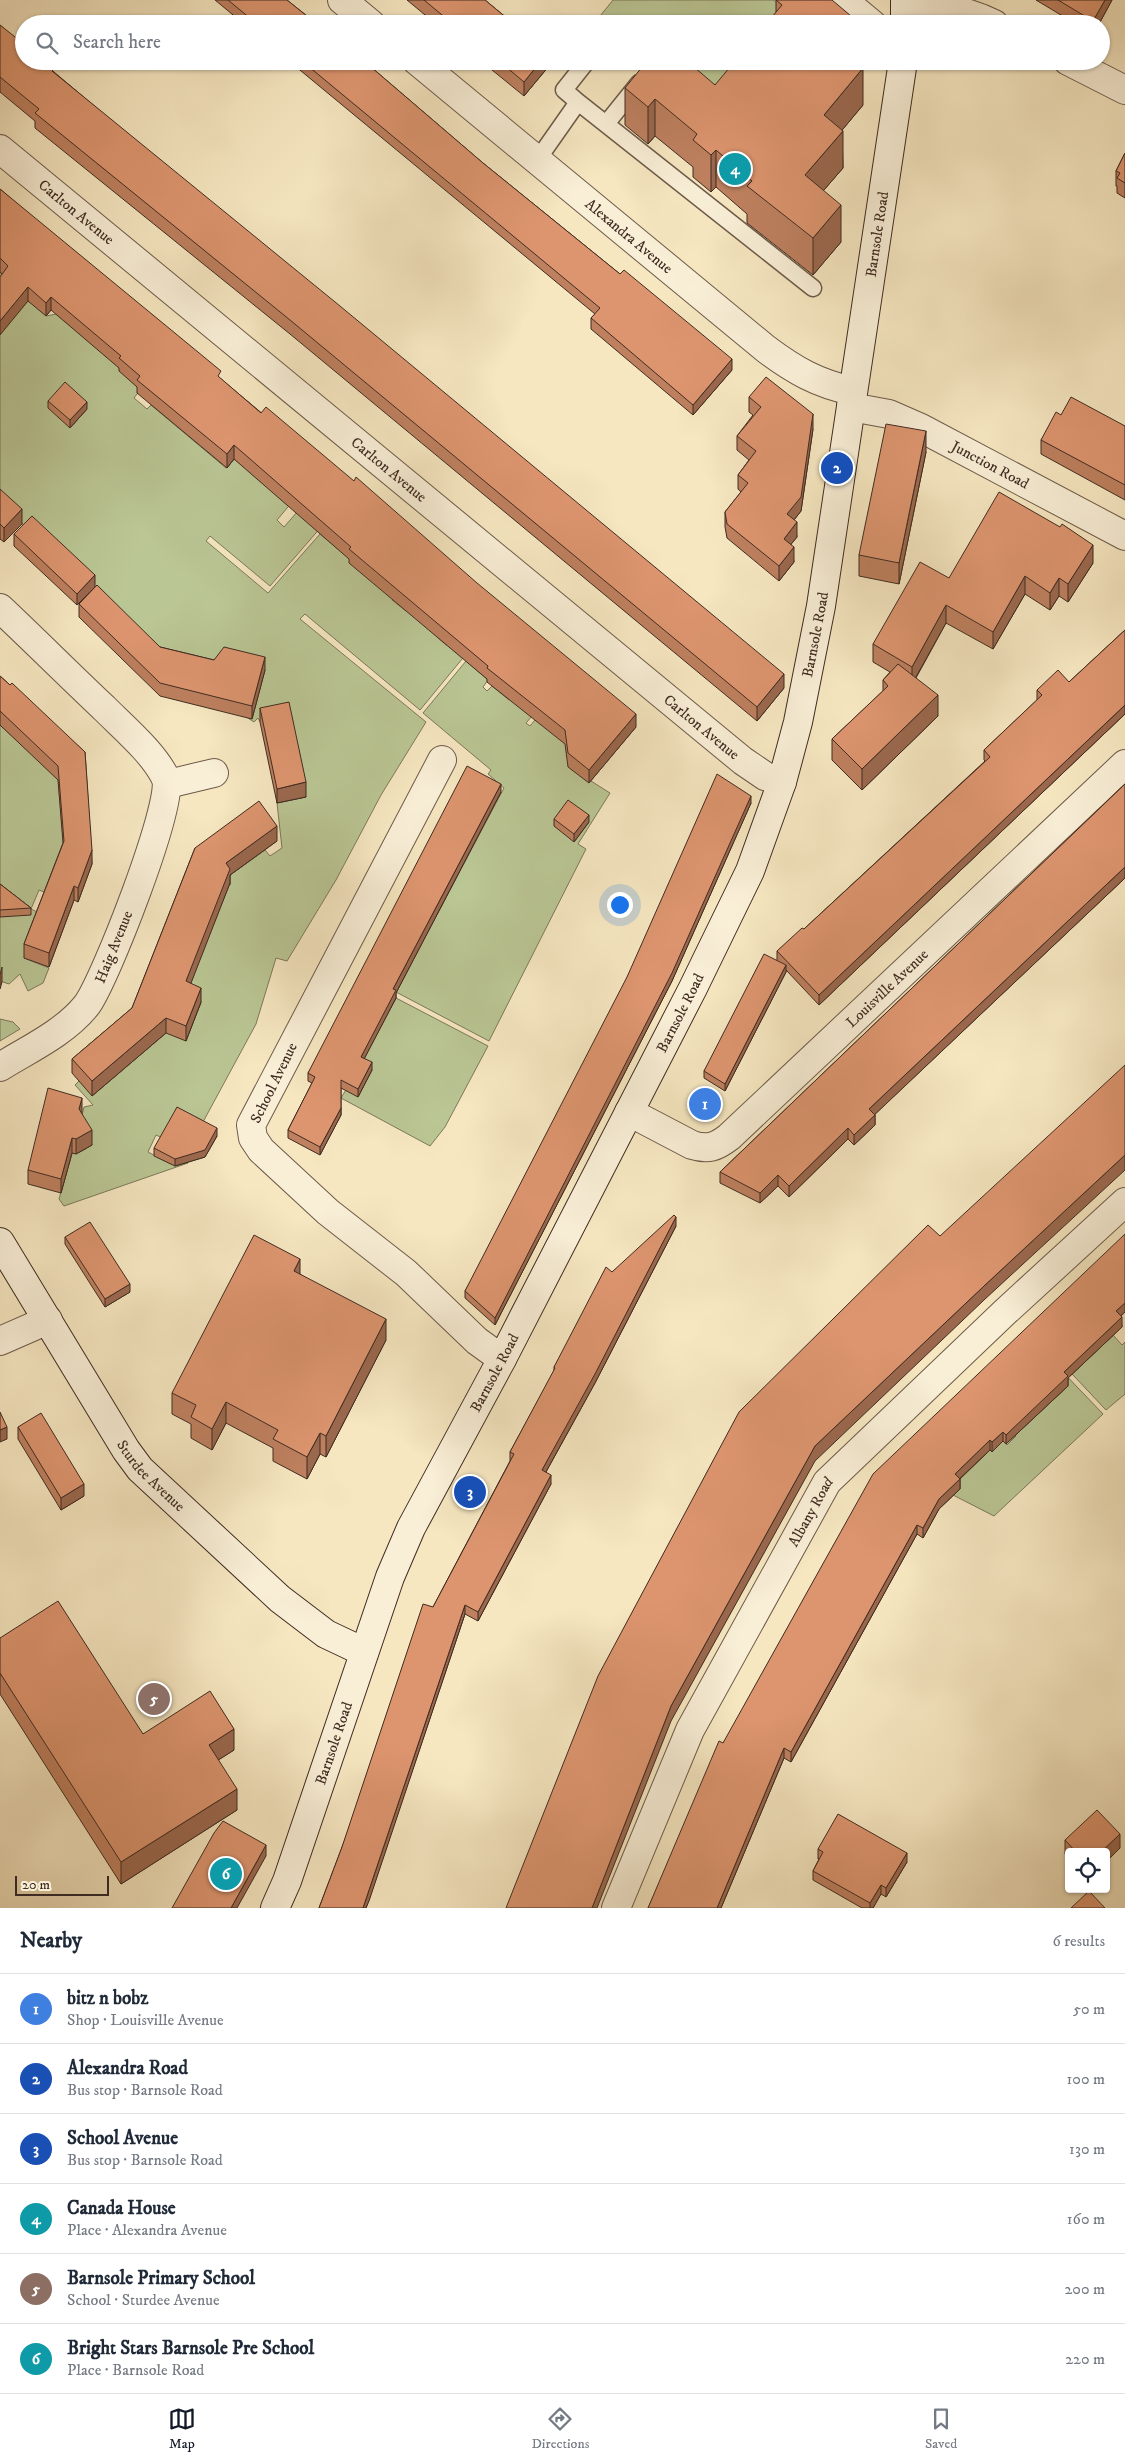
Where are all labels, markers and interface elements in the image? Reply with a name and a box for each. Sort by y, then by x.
search box [15,15,1110,70]
icon: search [33,29,61,57]
text: Search here [73,31,161,54]
pin: 4 [719,150,751,188]
street label: Carlton Avenue [35,175,118,249]
street label: Barnsole Road [861,190,893,279]
street label: Alexandra Avenue [581,194,677,278]
street label: Carlton Avenue [347,433,431,506]
street label: Junction Road [946,435,1033,493]
pin: 2 [821,449,853,487]
street label: Barnsole Road [798,590,833,679]
street label: Carlton Avenue [660,690,743,764]
your location [607,892,633,918]
street label: Haig Avenue [91,908,137,986]
street label: Louisville Avenue [842,945,932,1032]
street label: Barnsole Road [652,970,708,1056]
street label: School Avenue [246,1039,302,1127]
pin: 1 [689,1085,721,1123]
street label: Barnsole Road [466,1330,523,1415]
street label: Sturdee Avenue [113,1436,189,1516]
street label: Albany Road [784,1472,837,1550]
pin: 3 [454,1473,486,1511]
pin: 5 [138,1680,170,1718]
street label: Barnsole Road [311,1699,357,1787]
map controls [1065,1848,1110,1893]
button: locate [1065,1848,1110,1893]
pin: 6 [210,1855,242,1893]
scale bar [15,1873,109,1896]
text: 20 m [22,1876,50,1894]
text: Nearby [20,1928,82,1954]
text: 6 results [1052,1931,1105,1951]
text: bitz n bobz [67,1987,148,2010]
text: 1 [33,1999,39,2019]
text: 50 m [1073,1999,1105,2019]
text: Shop · Louisville Avenue [67,2010,224,2030]
text: Alexandra Road [67,2057,188,2080]
text: 2 [32,2069,40,2089]
text: 100 m [1067,2069,1105,2089]
text: Bus stop · Barnsole Road [67,2080,223,2100]
text: School Avenue [67,2127,178,2150]
text: 3 [33,2139,39,2159]
text: 130 m [1069,2139,1105,2159]
text: Bus stop · Barnsole Road [67,2150,223,2170]
text: Canada House [67,2197,176,2220]
text: 4 [31,2209,41,2229]
text: 160 m [1067,2209,1105,2229]
text: Place · Alexandra Avenue [67,2220,227,2240]
text: Barnsole Primary School [67,2267,255,2290]
text: 5 [32,2279,40,2299]
text: 200 m [1064,2279,1105,2299]
text: School · Sturdee Avenue [67,2290,220,2310]
text: Bright Stars Barnsole Pre School [67,2337,314,2360]
text: 6 [32,2349,40,2369]
text: 220 m [1065,2349,1105,2369]
text: Place · Barnsole Road [67,2360,204,2380]
tab: Map [168,2405,196,2453]
tab: Directions [531,2405,589,2453]
tab: Saved [925,2405,957,2453]

